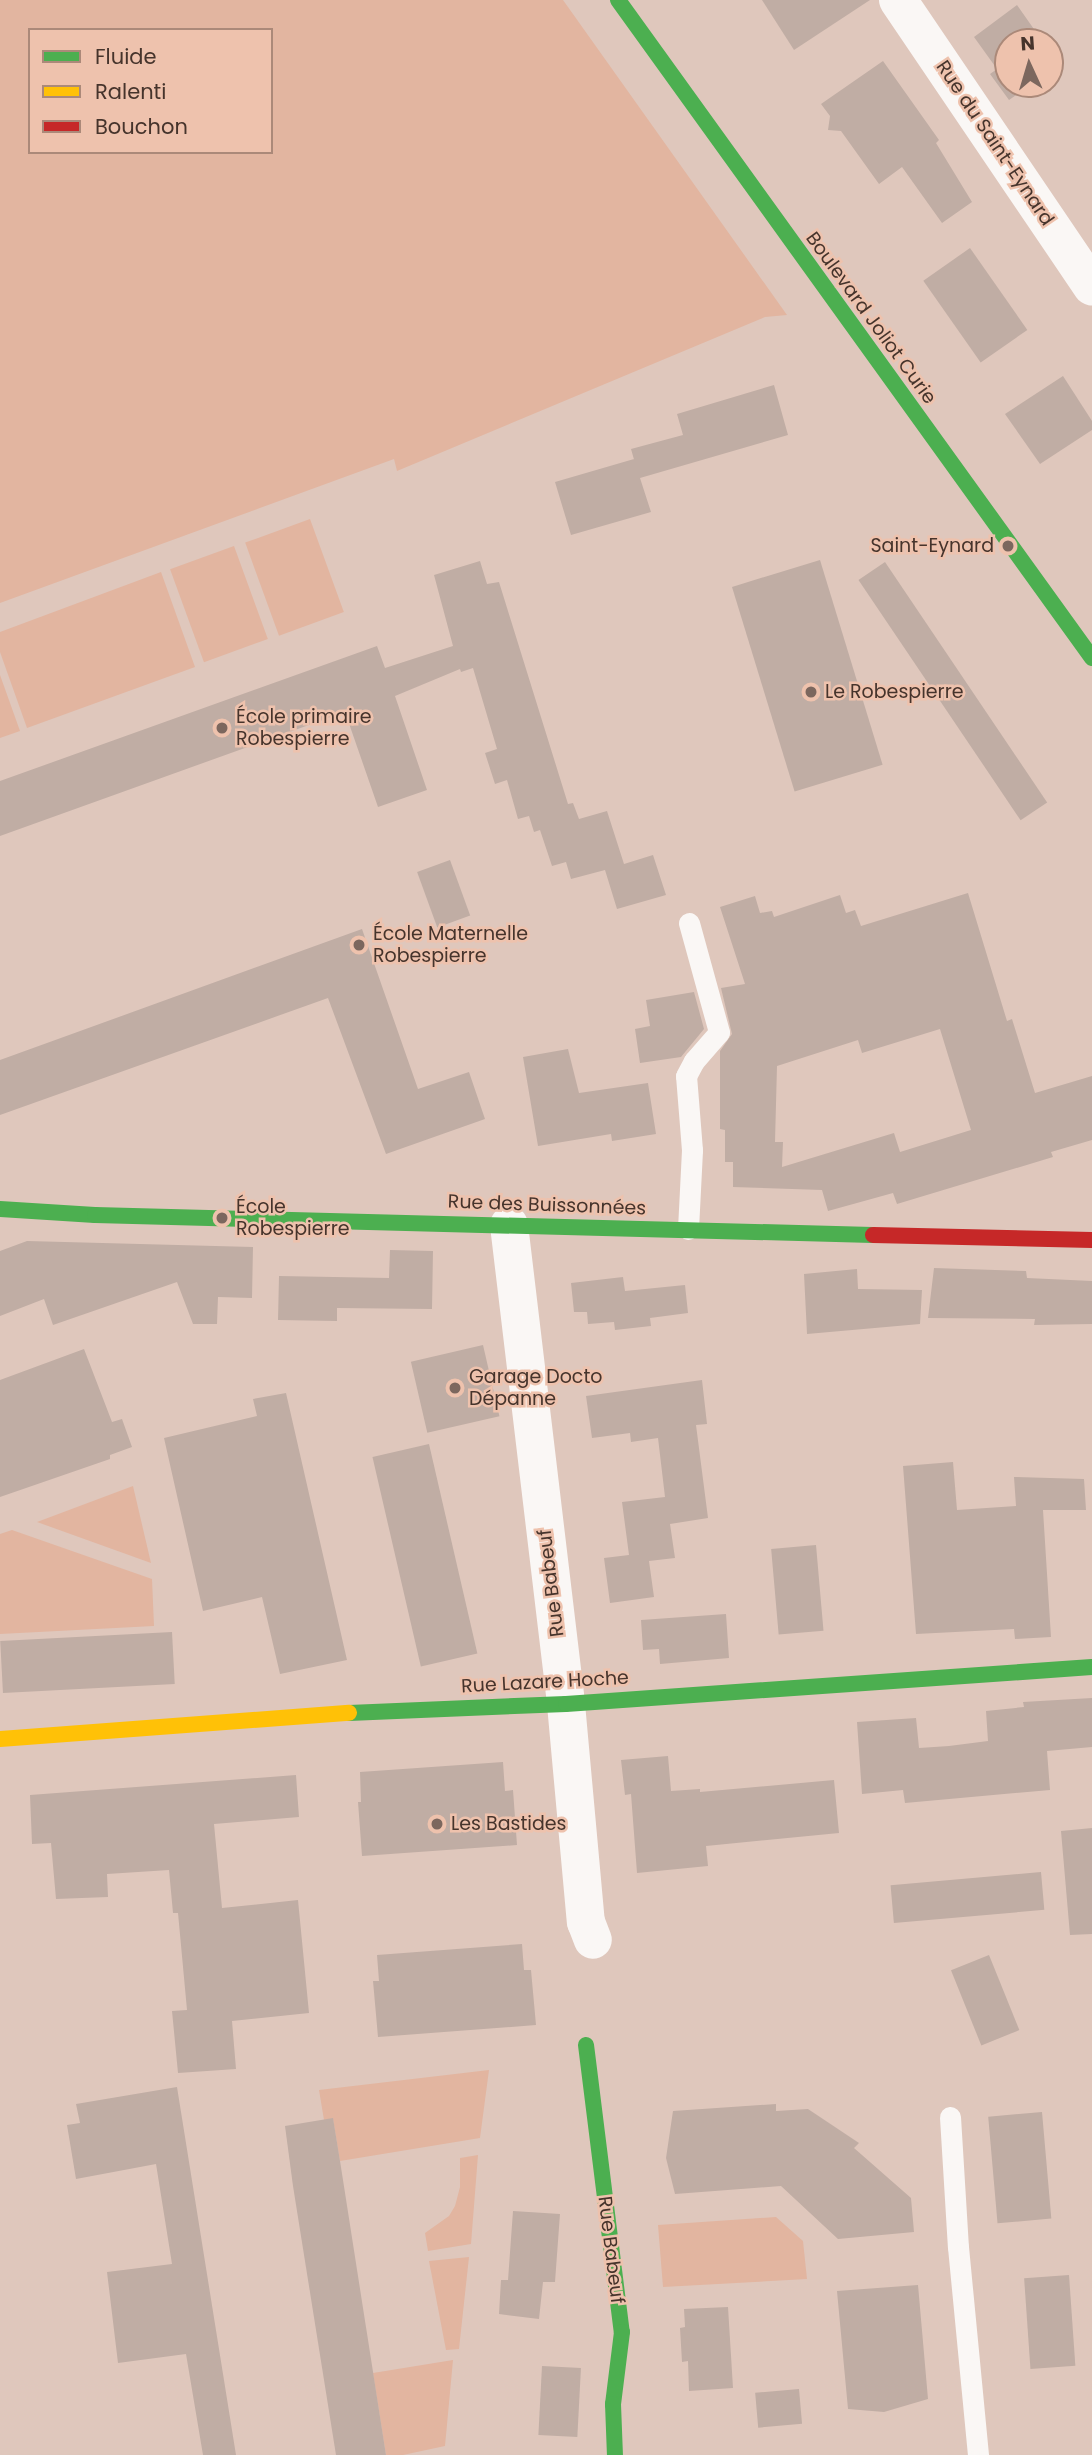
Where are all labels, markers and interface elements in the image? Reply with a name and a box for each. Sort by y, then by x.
legend [28,28,273,154]
north arrow [994,28,1064,98]
text: N [1020,30,1036,58]
text: Fluide [95,42,157,71]
street label: Rue du Saint-Eynard [931,56,1059,230]
text: Ralenti [95,77,166,106]
text: Bouchon [95,112,188,141]
street label: Boulevard Joliot Curie [801,228,941,408]
place label: Saint-Eynard [870,535,994,557]
marker: Saint-Eynard [1000,538,1016,554]
place label: Le Robespierre [825,681,964,703]
marker: Le Robespierre [803,684,819,700]
place label: École primaire Robespierre [236,706,372,750]
marker: École primaire Robespierre [214,720,230,736]
place label: École Maternelle Robespierre [373,923,528,967]
marker: École Maternelle Robespierre [351,937,367,953]
street label: Rue des Buissonnées [447,1190,647,1220]
place label: École Robespierre [236,1196,350,1240]
marker: École Robespierre [214,1210,230,1226]
place label: Garage Docto Dépanne [469,1366,602,1410]
marker: Garage Docto Dépanne [447,1380,463,1396]
street label: Rue Babeuf [533,1528,569,1638]
street label: Rue Lazare Hoche [461,1666,629,1698]
place label: Les Bastides [451,1813,567,1835]
marker: Les Bastides [429,1816,445,1832]
street label: Rue Babeuf [593,2195,629,2305]

